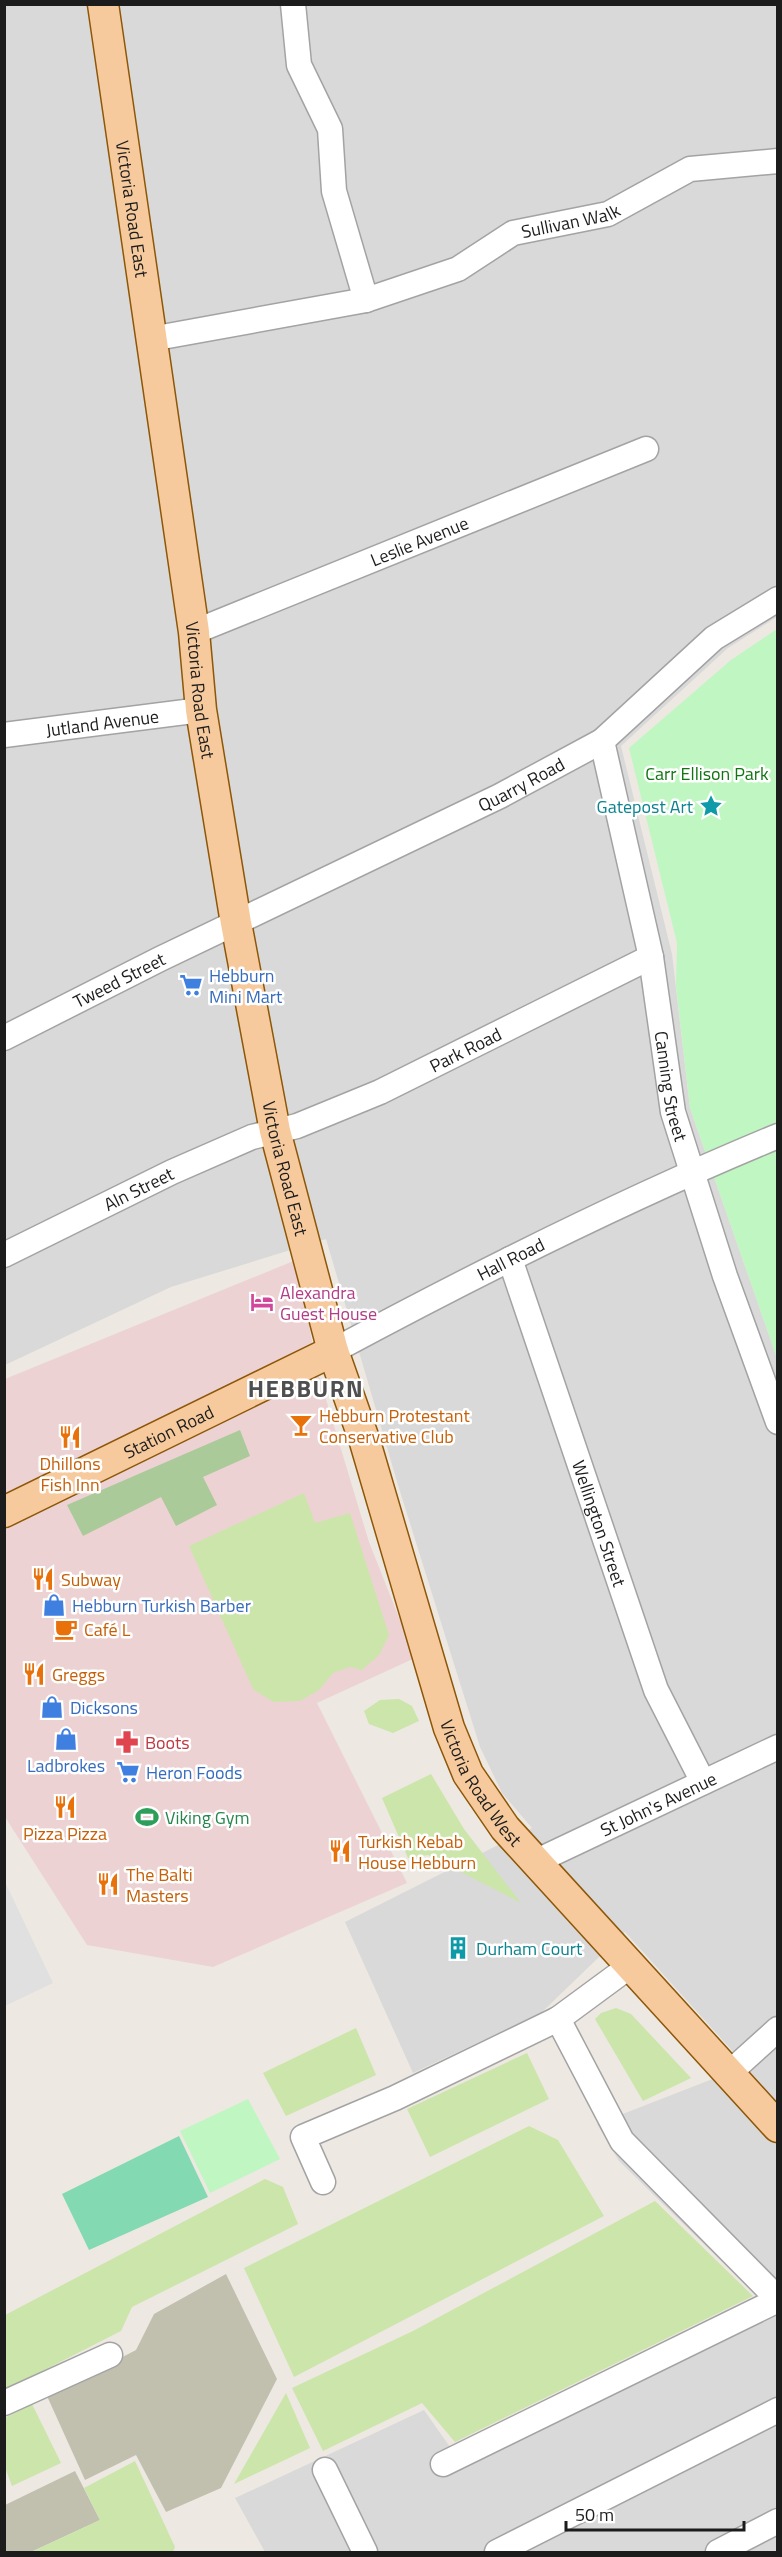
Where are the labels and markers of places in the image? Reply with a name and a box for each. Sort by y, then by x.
place label: Gatepost Art [597,793,694,820]
place icon: Gatepost Art [698,793,724,819]
place label: Hebburn Mini Mart [209,962,283,1010]
supermarket icon: Hebburn Mini Mart [178,972,204,998]
place label: Alexandra Guest House [280,1279,377,1327]
hotel icon: Alexandra Guest House [249,1289,275,1315]
place label: Hebburn Protestant Conservative Club [319,1402,470,1450]
bar icon: Hebburn Protestant Conservative Club [288,1412,314,1438]
restaurant icon: Dhillons Fish Inn [57,1424,83,1450]
place label: Dhillons Fish Inn [39,1450,101,1498]
restaurant icon: Subway [30,1566,56,1592]
place label: Subway [61,1566,121,1593]
shop icon: Hebburn Turkish Barber [41,1592,67,1618]
place label: Hebburn Turkish Barber [72,1592,251,1619]
cafe icon: Café L [53,1616,79,1642]
place label: Café L [84,1616,131,1643]
restaurant icon: Greggs [21,1661,47,1687]
place label: Greggs [52,1661,105,1688]
shop icon: Dicksons [39,1694,65,1720]
place label: Dicksons [70,1694,138,1721]
shop icon: Ladbrokes [53,1726,79,1752]
pharmacy icon: Boots [114,1729,140,1755]
place label: Boots [145,1729,190,1756]
place label: Ladbrokes [27,1752,105,1779]
supermarket icon: Heron Foods [115,1759,141,1785]
place label: Heron Foods [146,1759,242,1786]
restaurant icon: Pizza Pizza [52,1794,78,1820]
sports icon: Viking Gym [134,1804,160,1830]
place label: Viking Gym [165,1804,250,1831]
place label: Pizza Pizza [23,1820,107,1847]
place label: Turkish Kebab House Hebburn [358,1828,476,1876]
restaurant icon: Turkish Kebab House Hebburn [327,1838,353,1864]
place label: The Balti Masters [126,1861,193,1909]
restaurant icon: The Balti Masters [95,1871,121,1897]
building icon: Durham Court [445,1935,471,1961]
place label: Durham Court [476,1935,583,1962]

